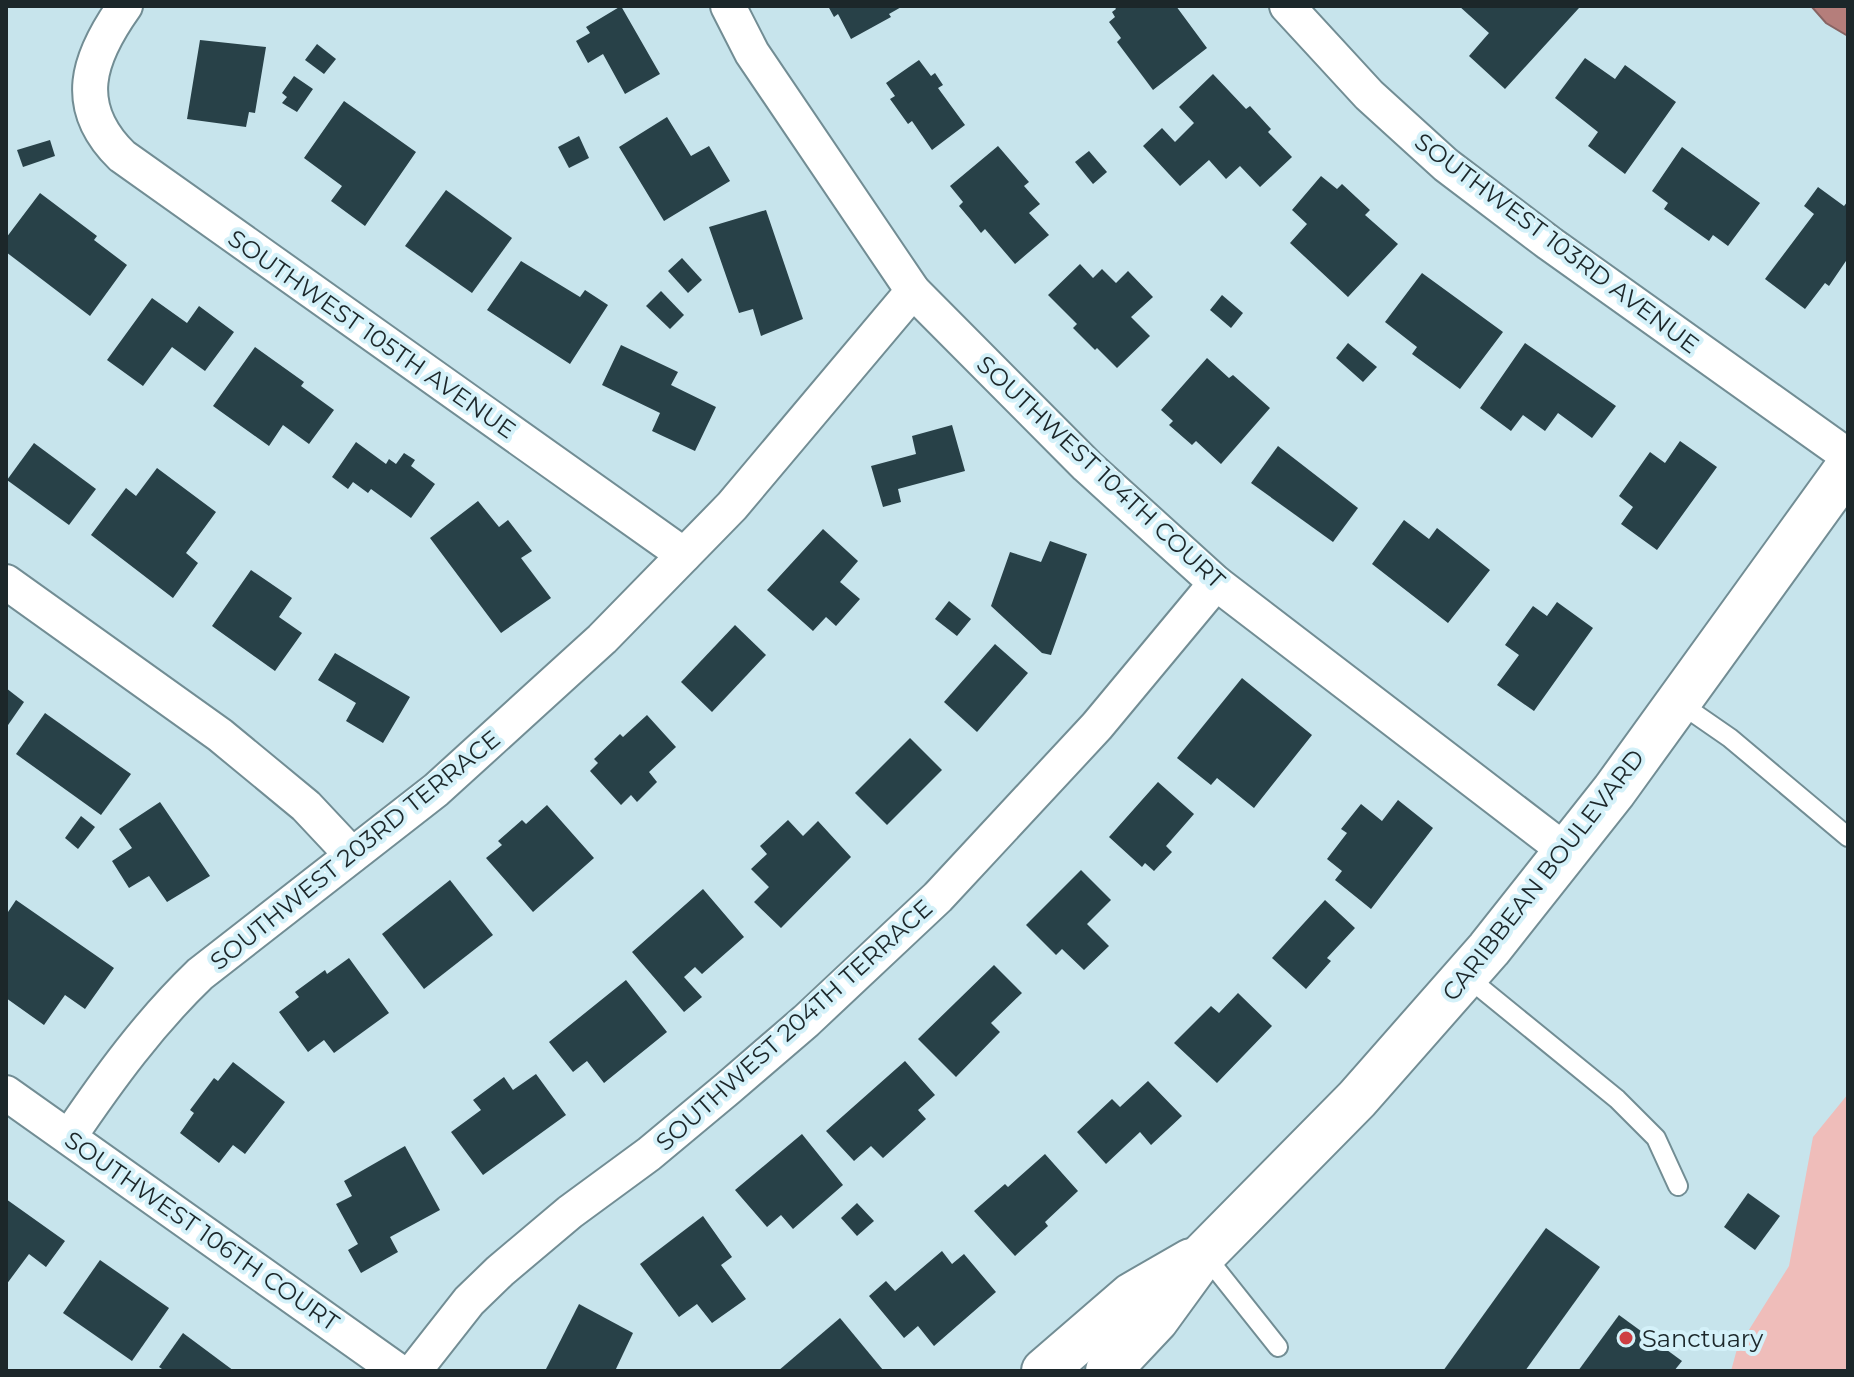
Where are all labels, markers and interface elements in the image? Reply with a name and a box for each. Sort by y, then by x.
street label: SOUTHWEST 103RD AVENUE [1409,127,1705,359]
street label: SOUTHWEST 105TH AVENUE [223,223,521,445]
street label: SOUTHWEST 104TH COURT [971,349,1231,595]
street label: SOUTHWEST 203RD TERRACE [204,724,506,976]
street label: CARIBBEAN BOULEVARD [1436,743,1650,1007]
street label: SOUTHWEST 204TH TERRACE [650,893,938,1157]
street label: SOUTHWEST 106TH COURT [59,1125,345,1337]
place label: Sanctuary [1642,1324,1763,1353]
marker: Sanctuary [1617,1329,1635,1347]

